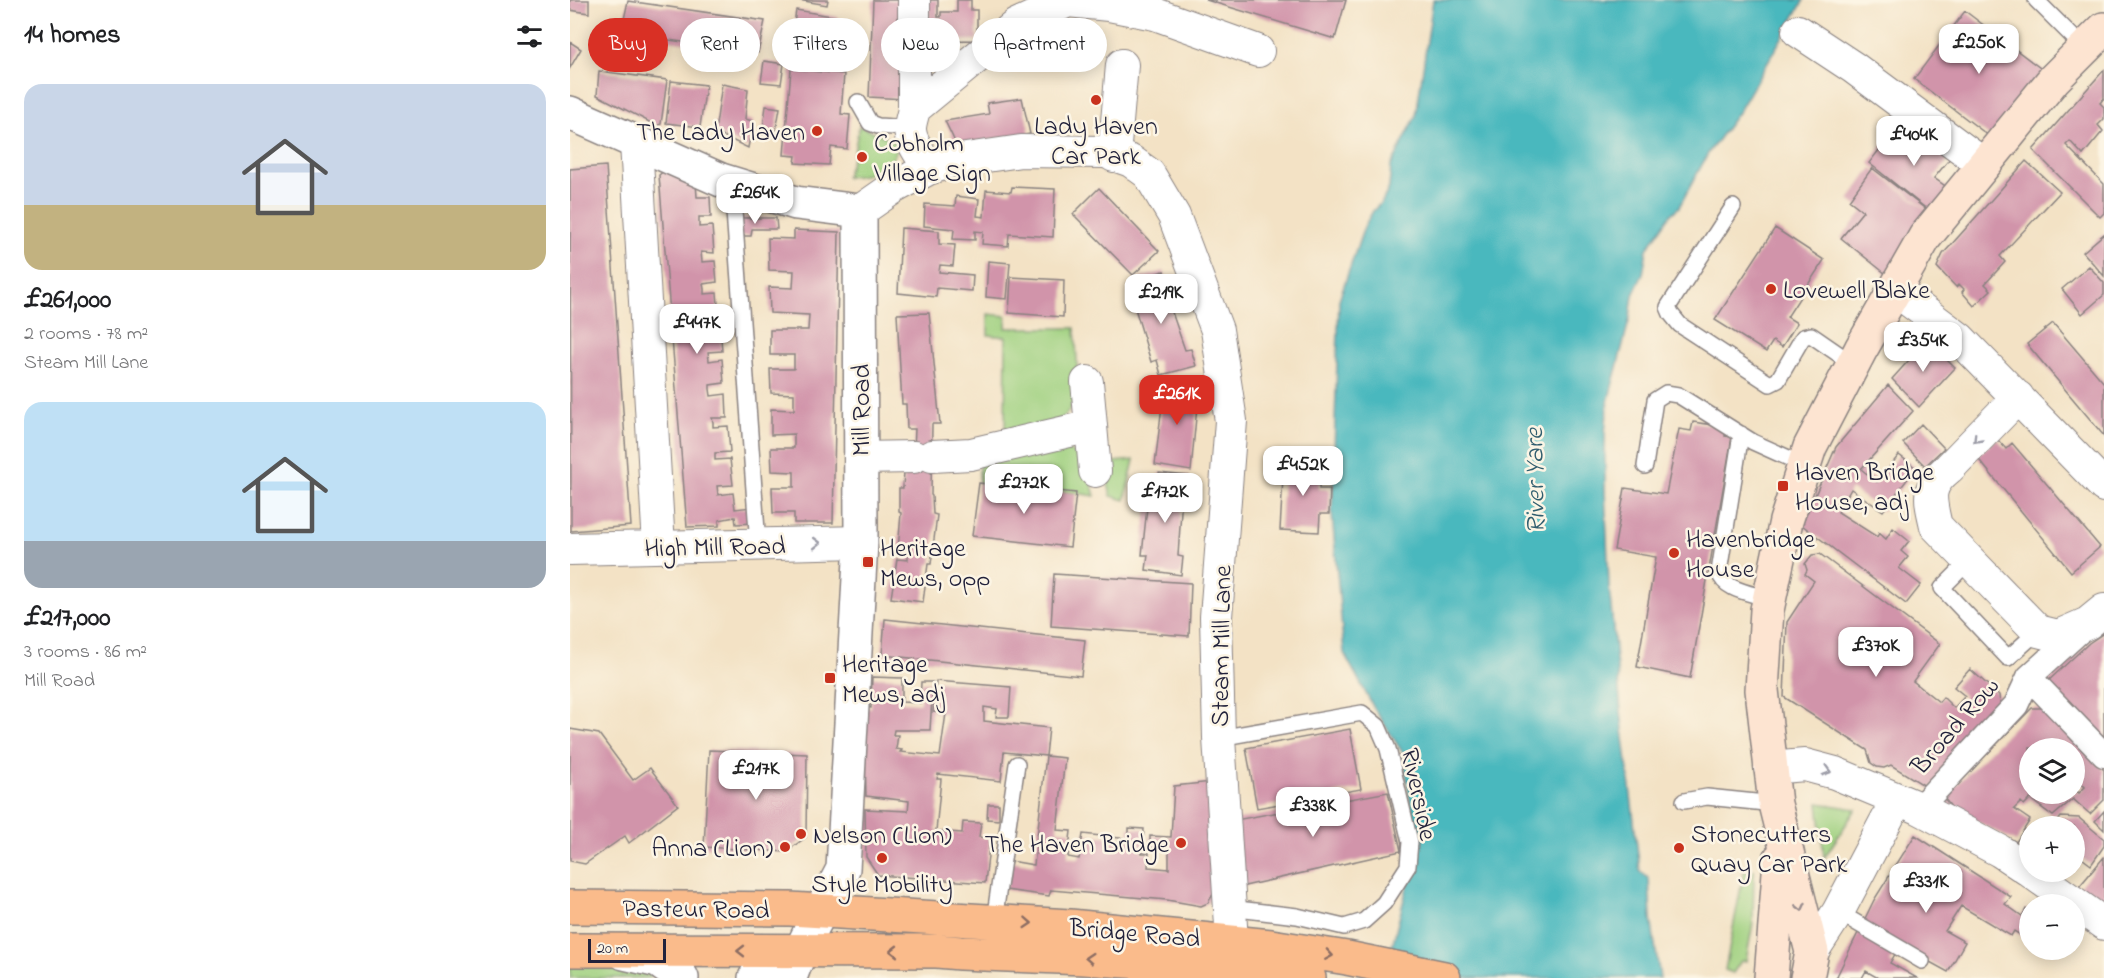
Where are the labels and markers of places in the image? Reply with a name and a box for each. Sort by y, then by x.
pin: £250K [1937,24,2021,75]
marker: Lady Haven Car Park [1089,93,1103,107]
place label: Lady Haven Car Park [1034,109,1158,177]
place label: The Lady Haven [636,115,805,153]
pin: £404K [1872,116,1956,167]
marker: The Lady Haven [810,124,824,138]
place label: Cobholm Village Sign [873,126,991,194]
marker: Cobholm Village Sign [855,150,869,164]
pin: £264K [713,174,797,225]
place label: Lovewell Blake [1783,273,1930,311]
pin: £219K [1119,274,1203,325]
marker: Lovewell Blake [1764,282,1778,296]
pin: £447K [655,304,739,355]
pin: £354K [1881,322,1965,373]
pin: £261K [1135,375,1219,426]
pin: £452K [1261,446,1345,497]
place label: Haven Bridge House, adj [1795,455,1934,523]
pin: £272K [982,464,1066,515]
pin: £172K [1123,473,1207,524]
marker: Haven Bridge House, adj [1776,479,1790,493]
place label: Havenbridge House [1686,522,1815,590]
place label: Heritage Mews, opp [880,531,991,599]
marker: Havenbridge House [1667,546,1681,560]
marker: Heritage Mews, opp [861,555,875,569]
pin: £370K [1834,627,1918,678]
place label: Heritage Mews, adj [842,647,945,715]
marker: Heritage Mews, adj [823,671,837,685]
pin: £217K [714,750,798,801]
pin: £338K [1271,787,1355,838]
place label: Stonecutters Quay Car Park [1691,817,1848,885]
place label: Nelson (Lion) [813,818,952,856]
marker: Nelson (Lion) [794,827,808,841]
place label: The Haven Bridge [984,827,1169,865]
place label: Anna (Lion) [652,831,773,869]
marker: The Haven Bridge [1174,836,1188,850]
marker: Anna (Lion) [778,840,792,854]
marker: Stonecutters Quay Car Park [1672,841,1686,855]
marker: Style Mobility [875,851,889,865]
pin: £331K [1884,863,1968,914]
place label: Style Mobility [811,867,953,905]

